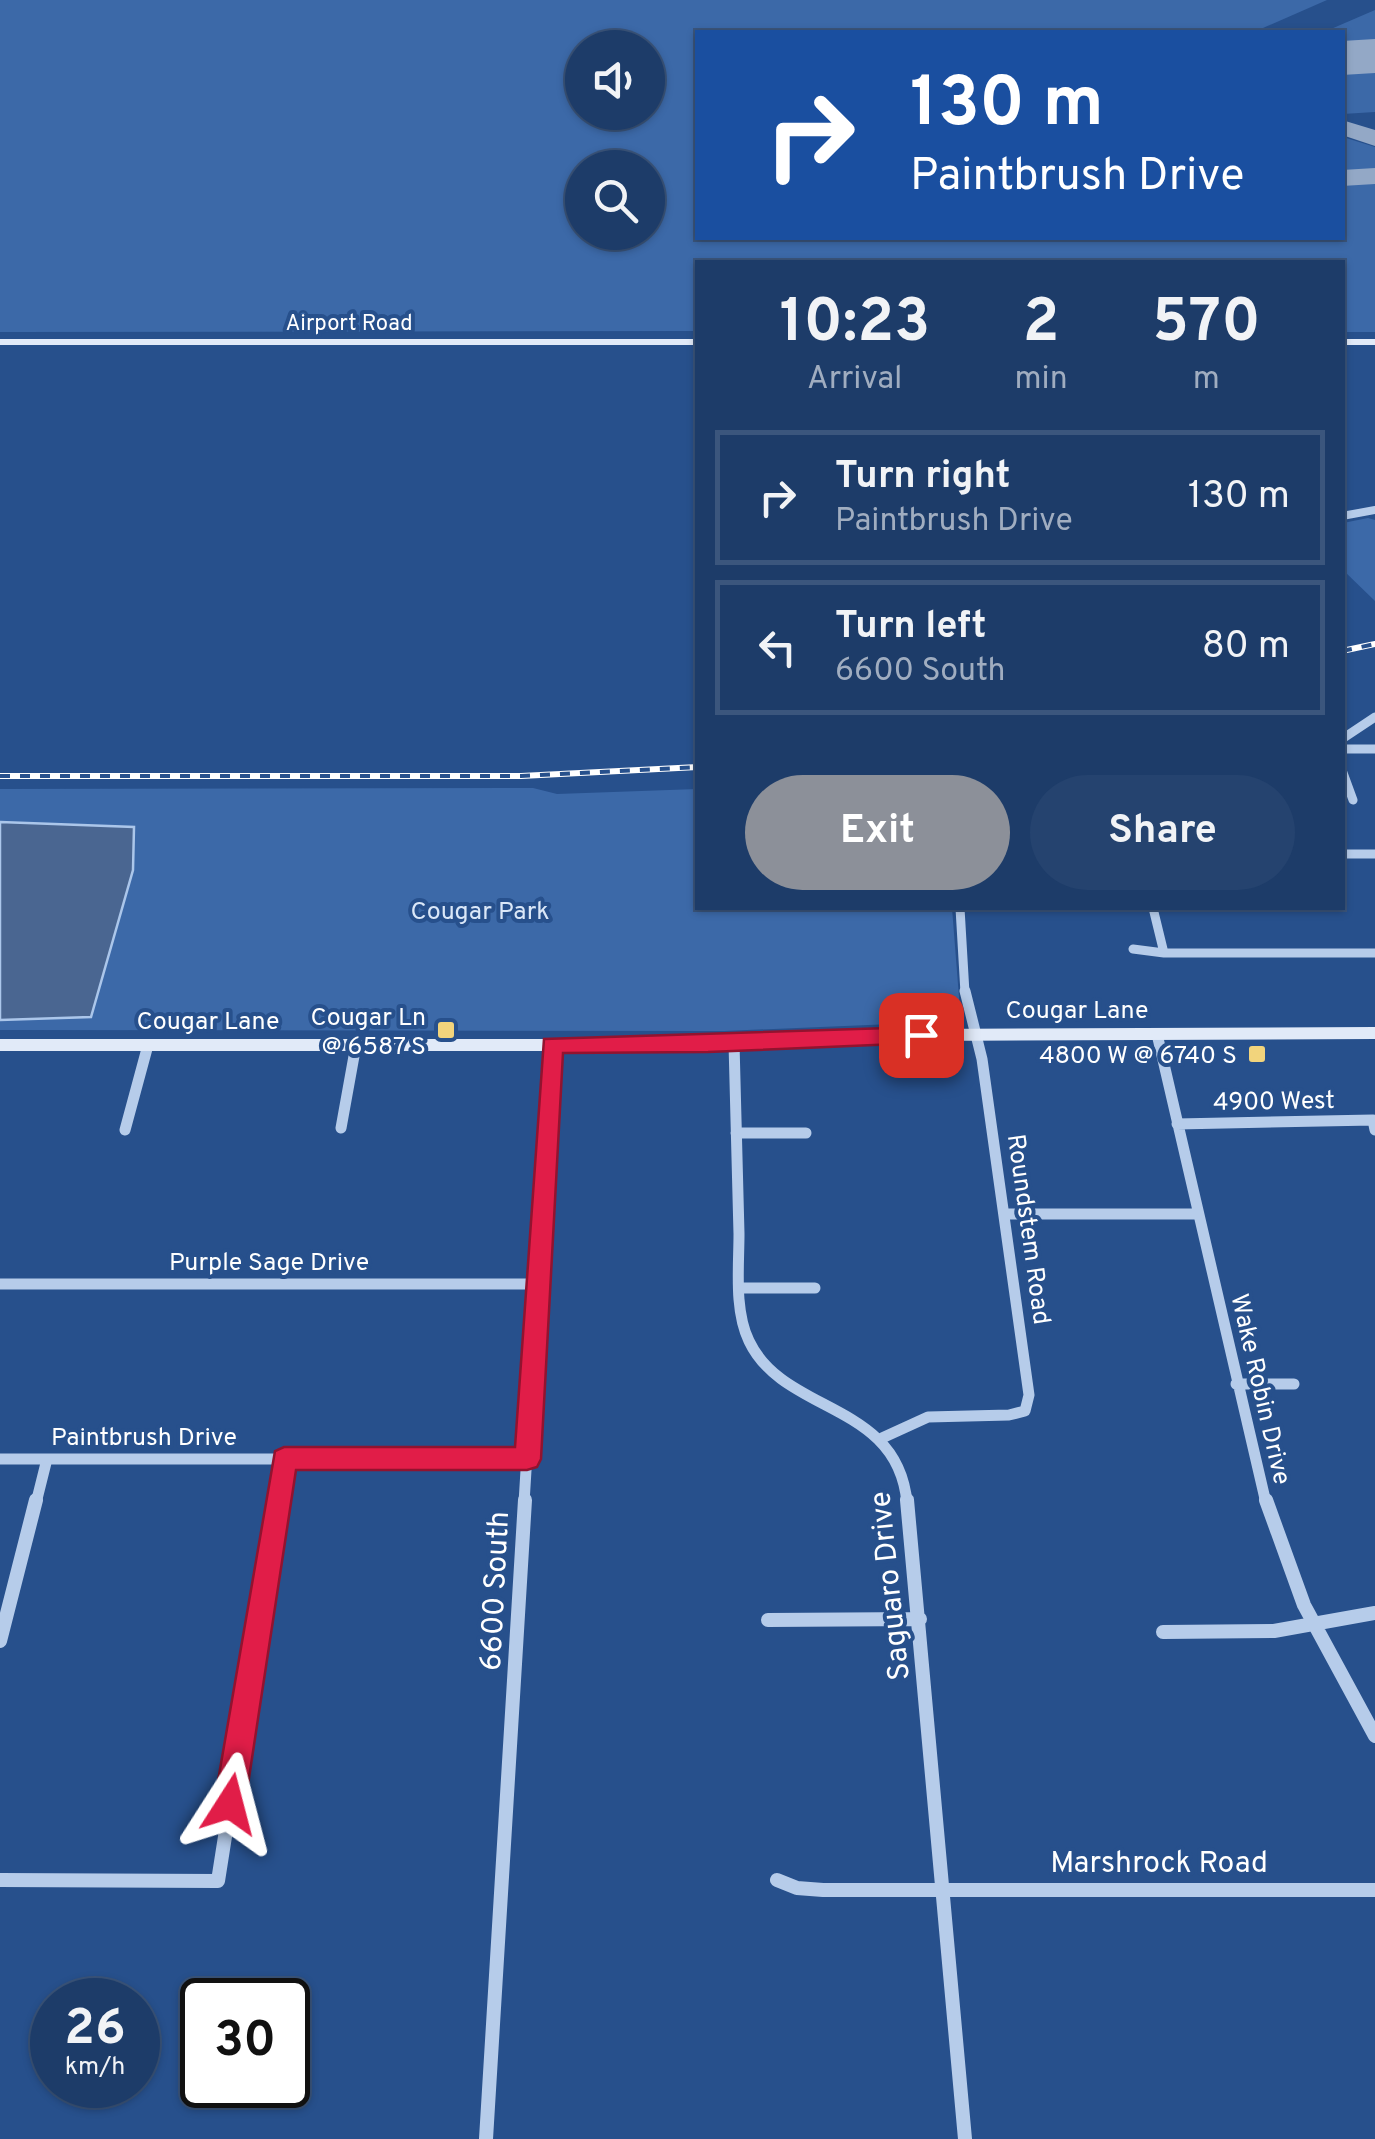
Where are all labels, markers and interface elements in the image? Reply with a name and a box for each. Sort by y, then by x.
map controls [565,30,665,250]
button: sound [565,30,665,130]
text: 130 m [910,62,1104,151]
icon: right [745,70,875,200]
text: Paintbrush Drive [910,149,1244,206]
button: search [565,150,665,250]
text: 10:23 [779,287,930,363]
text: 2 [1023,287,1059,363]
text: 570 [1152,287,1261,363]
street label: Airport Road [285,311,413,338]
text: Arrival [807,360,902,400]
text: min [1015,360,1068,400]
text: m [1193,360,1220,400]
text: Turn right [835,453,1010,502]
icon: right [750,470,805,525]
text: 130 m [1188,473,1290,522]
text: Paintbrush Drive [835,502,1073,542]
text: Turn left [835,603,987,652]
icon: left [750,620,805,675]
text: 80 m [1202,623,1290,672]
text: 6600 South [835,652,1006,692]
button: Exit [745,775,1010,890]
button: Share [1030,775,1295,890]
park label: Cougar Park [410,897,550,929]
pin [879,993,964,1078]
street label: Cougar Lane [1006,996,1148,1028]
place label: Cougar Ln @ 6587 S [310,1003,426,1064]
street label: Cougar Lane [137,1007,279,1039]
icon: arrive [894,1008,949,1063]
marker: Cougar Ln @ 6587 S [435,1019,457,1041]
place label: 4800 W @ 6740 S [1039,1041,1237,1073]
marker: 4800 W @ 6740 S [1246,1043,1268,1065]
street label: 4900 West [1213,1086,1335,1120]
street label: Roundstem Road [998,1132,1056,1327]
street label: Purple Sage Drive [169,1248,369,1280]
street label: Wake Robin Drive [1222,1291,1297,1488]
street label: Paintbrush Drive [51,1423,237,1455]
street label: Saguaro Drive [863,1489,920,1682]
street label: 6600 South [474,1510,519,1672]
position arrow [178,1752,282,1856]
street label: Marshrock Road [1050,1846,1268,1883]
speed limit sign: 30 [180,1978,310,2108]
text: 26 [64,1999,126,2062]
text: km/h [65,2052,125,2084]

